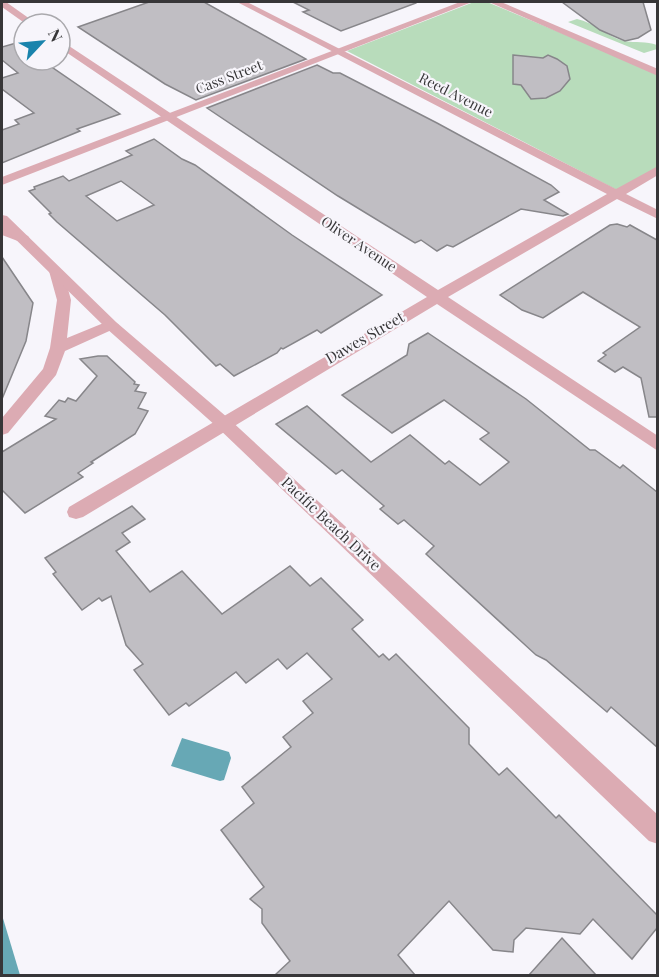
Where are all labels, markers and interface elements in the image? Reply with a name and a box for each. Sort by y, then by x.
north arrow [12,12,72,72]
text: N [44,25,68,45]
street label: Cass Street [193,55,266,98]
street label: Reed Avenue [416,68,496,121]
street label: Oliver Avenue [318,211,401,276]
street label: Dawes Street [321,306,408,368]
street label: Pacific Beach Drive [278,472,386,575]

